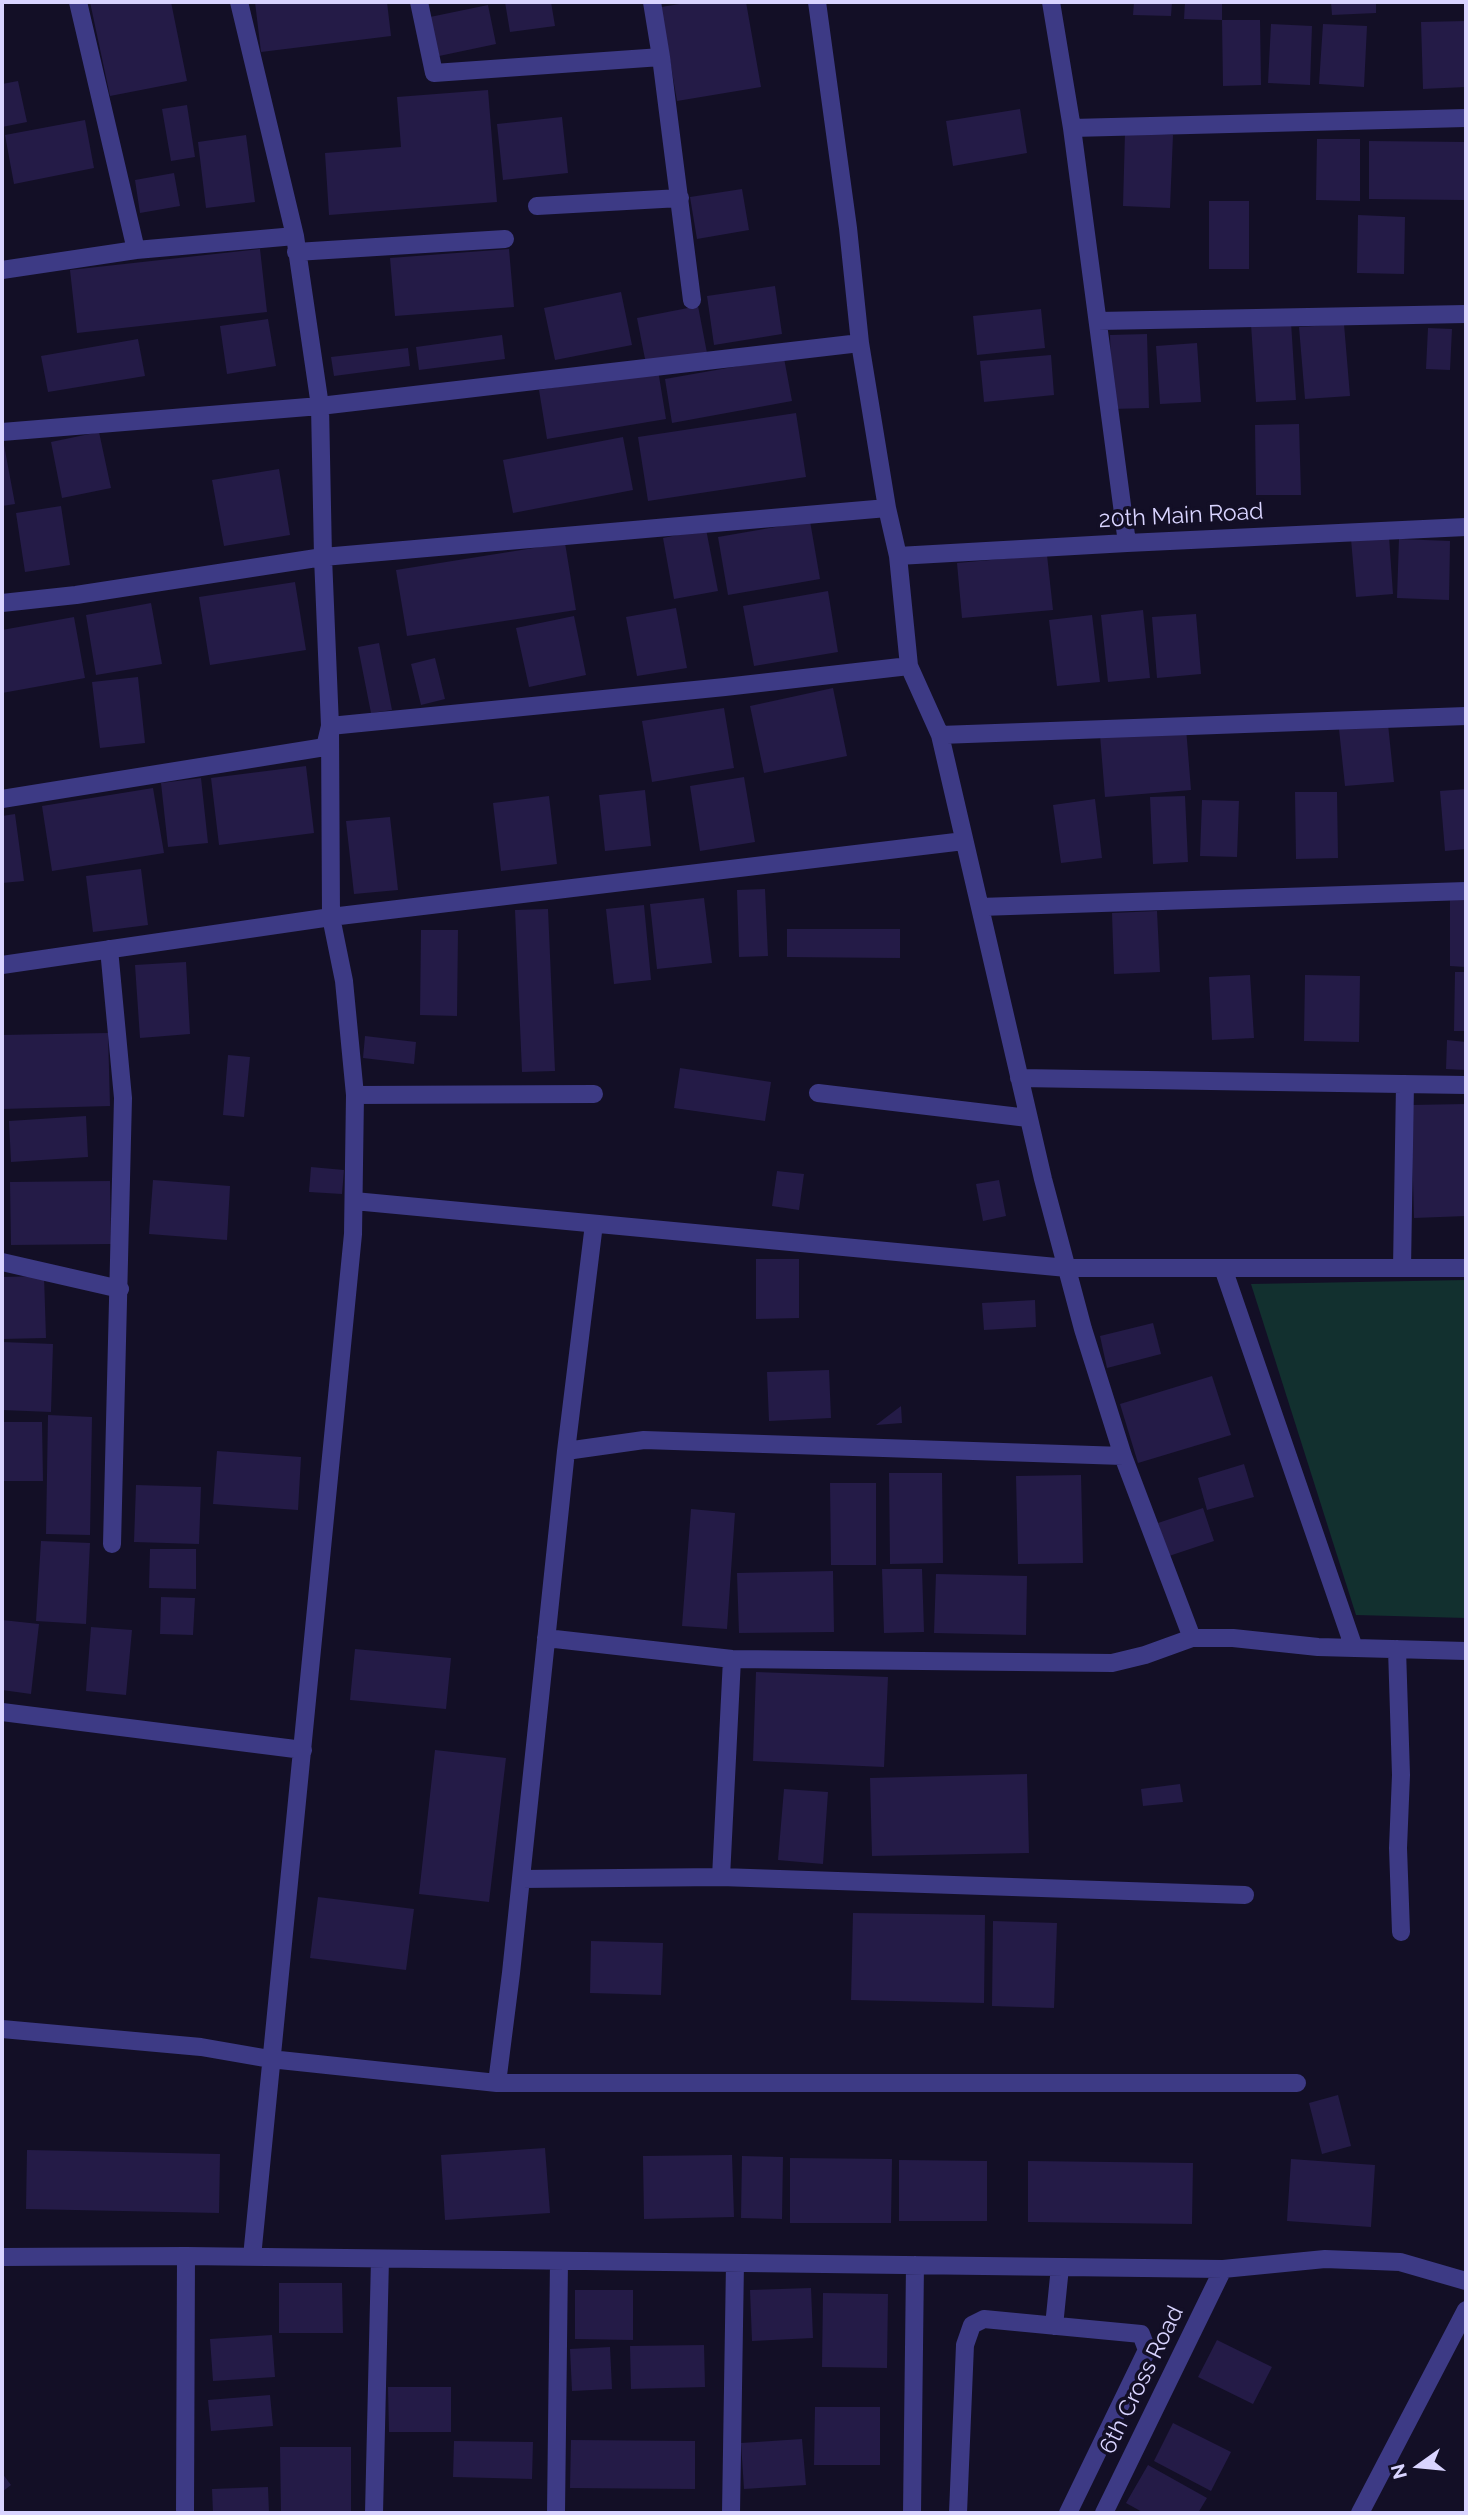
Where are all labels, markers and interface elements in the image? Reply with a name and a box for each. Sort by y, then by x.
street label: 20th Main Road [1098,498,1264,534]
street label: 6th Cross Road [1094,2301,1190,2459]
north arrow [1384,2431,1454,2501]
text: N [1386,2462,1411,2481]

